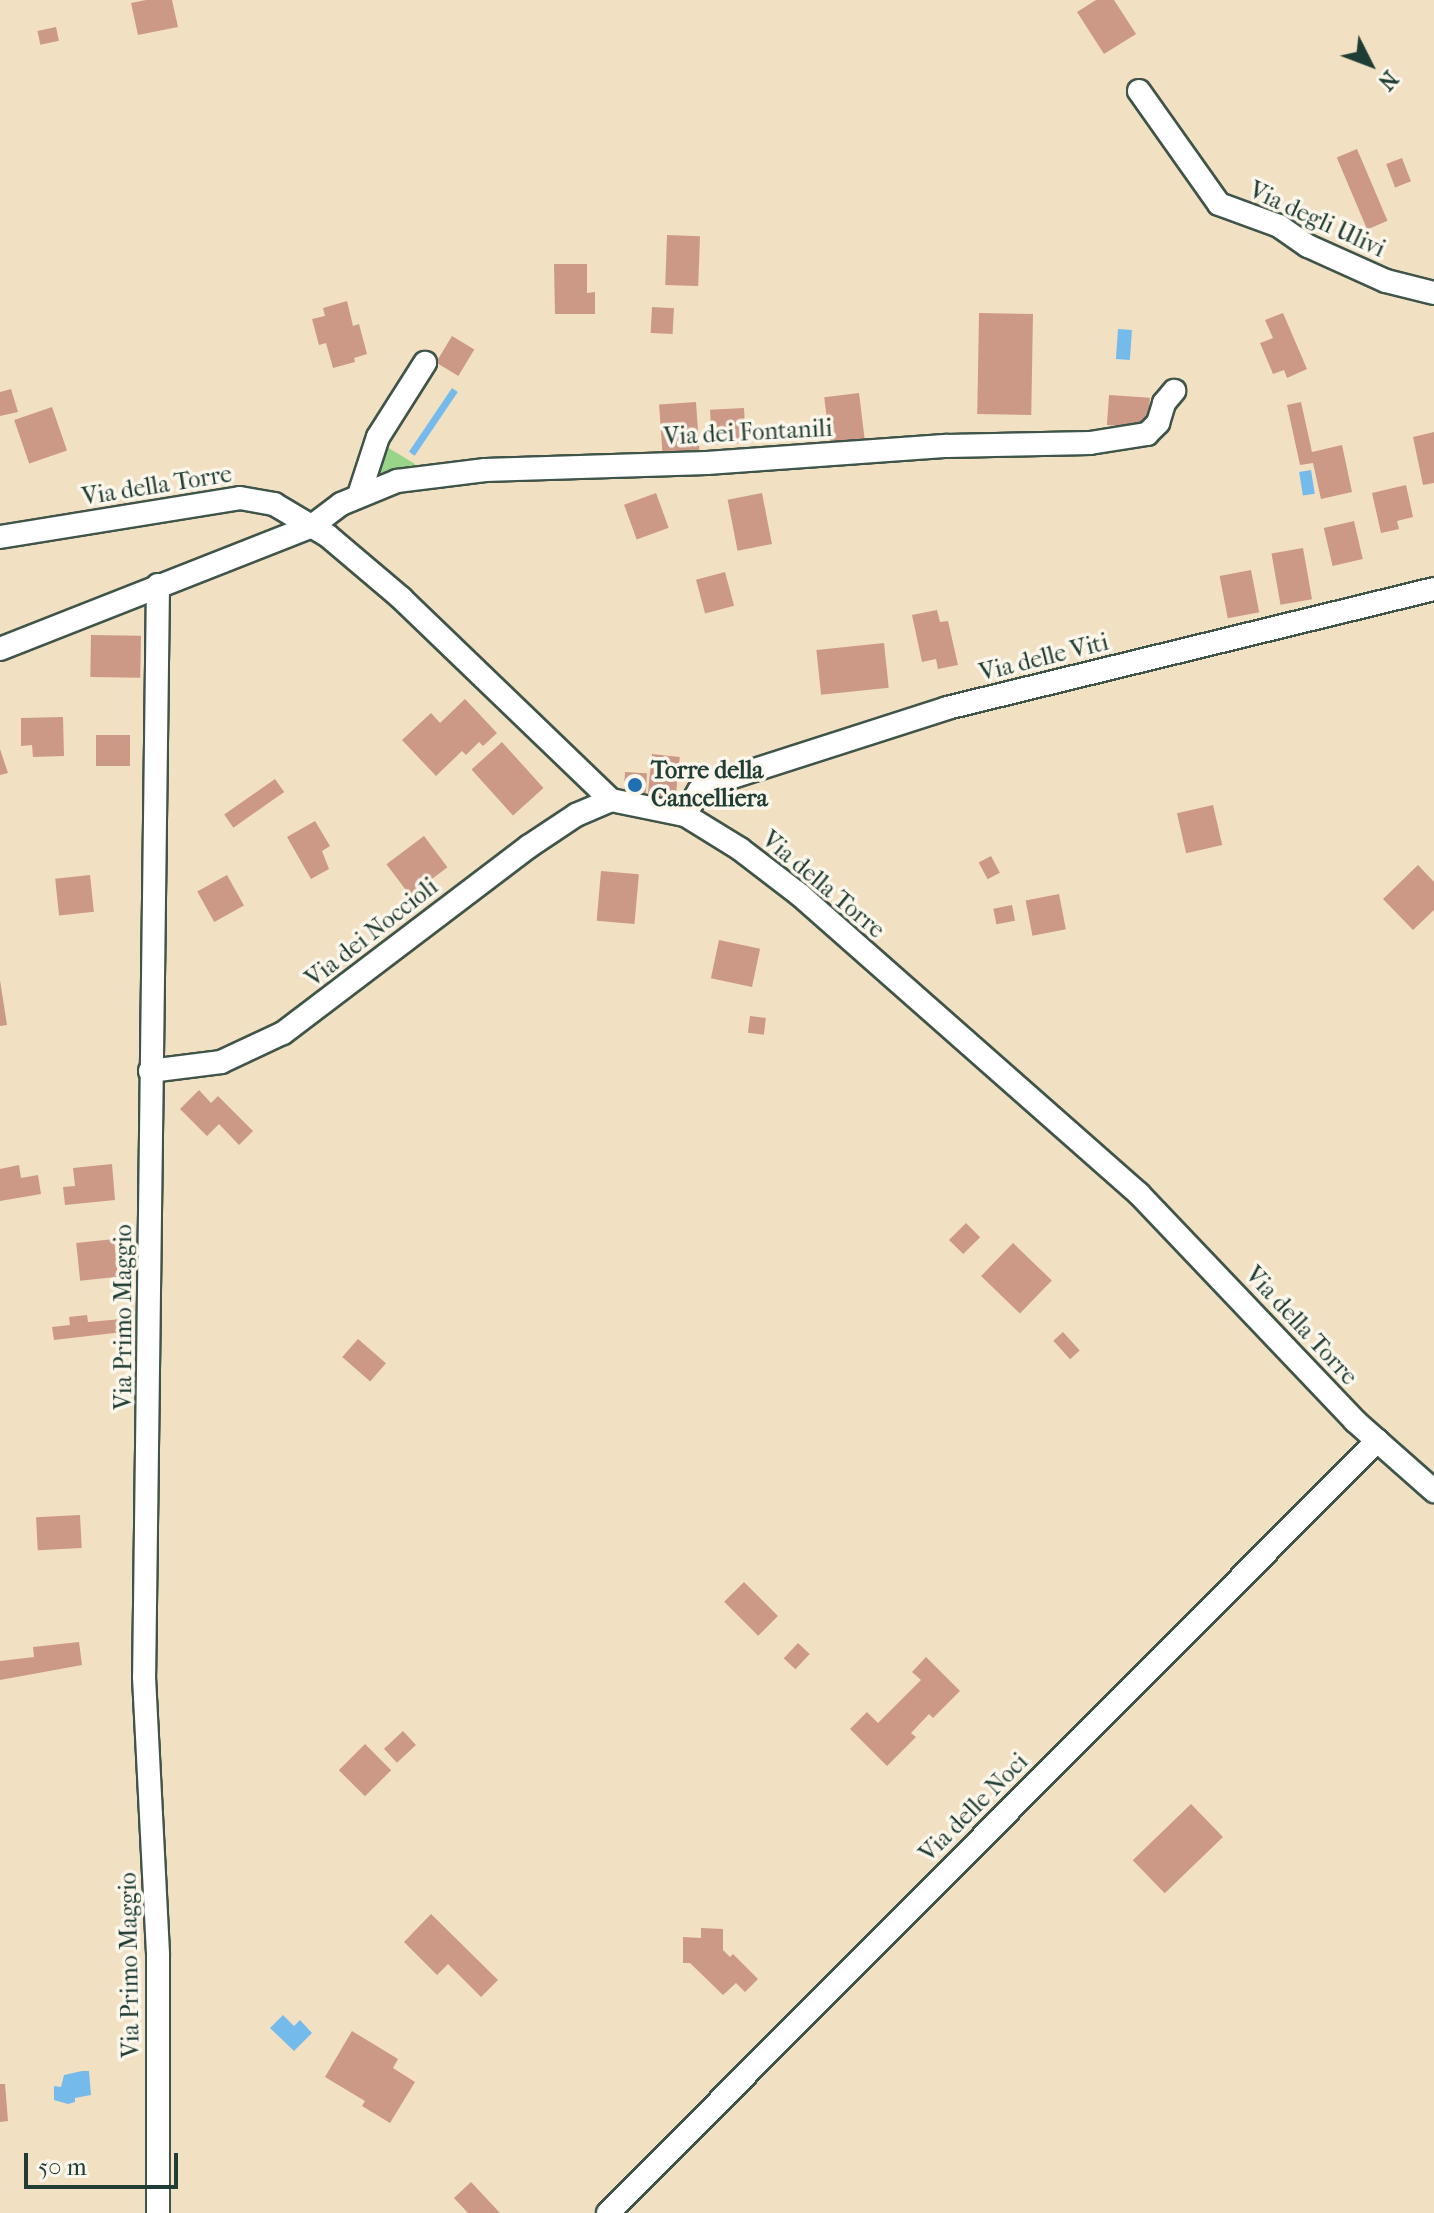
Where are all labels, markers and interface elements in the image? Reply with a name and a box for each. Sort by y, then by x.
north arrow [1330,24,1410,104]
text: N [1373,65,1403,95]
street label: Via degli Ulivi [1244,176,1390,264]
street label: Via dei Fontanili [663,414,833,452]
street label: Via della Torre [80,460,234,512]
street label: Via delle Viti [976,628,1112,688]
place label: Torre della Cancelliera [651,757,768,813]
marker: Torre della Cancelliera [626,776,644,794]
street label: Via della Torre [756,825,890,945]
street label: Via dei Noccioli [300,872,444,994]
street label: Via Primo Maggio [110,1224,138,1410]
street label: Via della Torre [1239,1261,1363,1391]
street label: Via delle Noci [914,1748,1034,1868]
street label: Via Primo Maggio [114,1872,146,2058]
scale bar [28,2137,182,2187]
text: 50 m [38,2153,87,2181]

